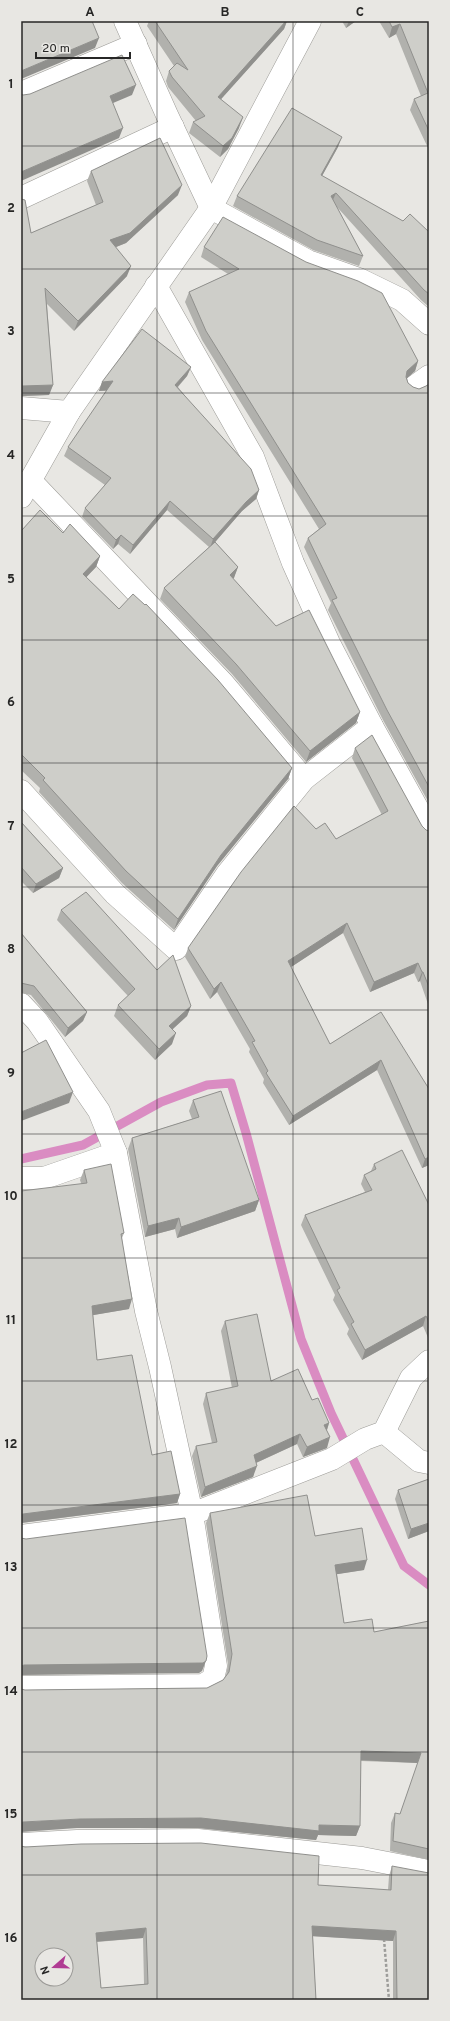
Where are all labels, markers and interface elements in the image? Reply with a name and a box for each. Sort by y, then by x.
text: A [85,5,95,21]
text: B [221,5,230,21]
text: C [356,5,364,21]
scale bar [36,34,130,60]
text: 20 m [42,41,70,57]
text: 1 [8,77,14,93]
text: 2 [7,201,15,217]
text: 3 [7,324,15,340]
text: 4 [7,448,15,464]
text: 5 [7,572,15,588]
text: 6 [7,695,15,711]
text: 7 [8,819,15,835]
text: 8 [7,942,15,958]
text: 9 [7,1066,15,1082]
text: 10 [4,1189,18,1205]
text: 11 [6,1313,16,1329]
text: 12 [4,1437,18,1453]
text: 13 [5,1560,18,1576]
text: 14 [4,1684,18,1700]
text: 15 [4,1807,18,1823]
text: 16 [4,1931,18,1947]
north arrow [34,1947,74,1987]
text: N [38,1964,53,1976]

